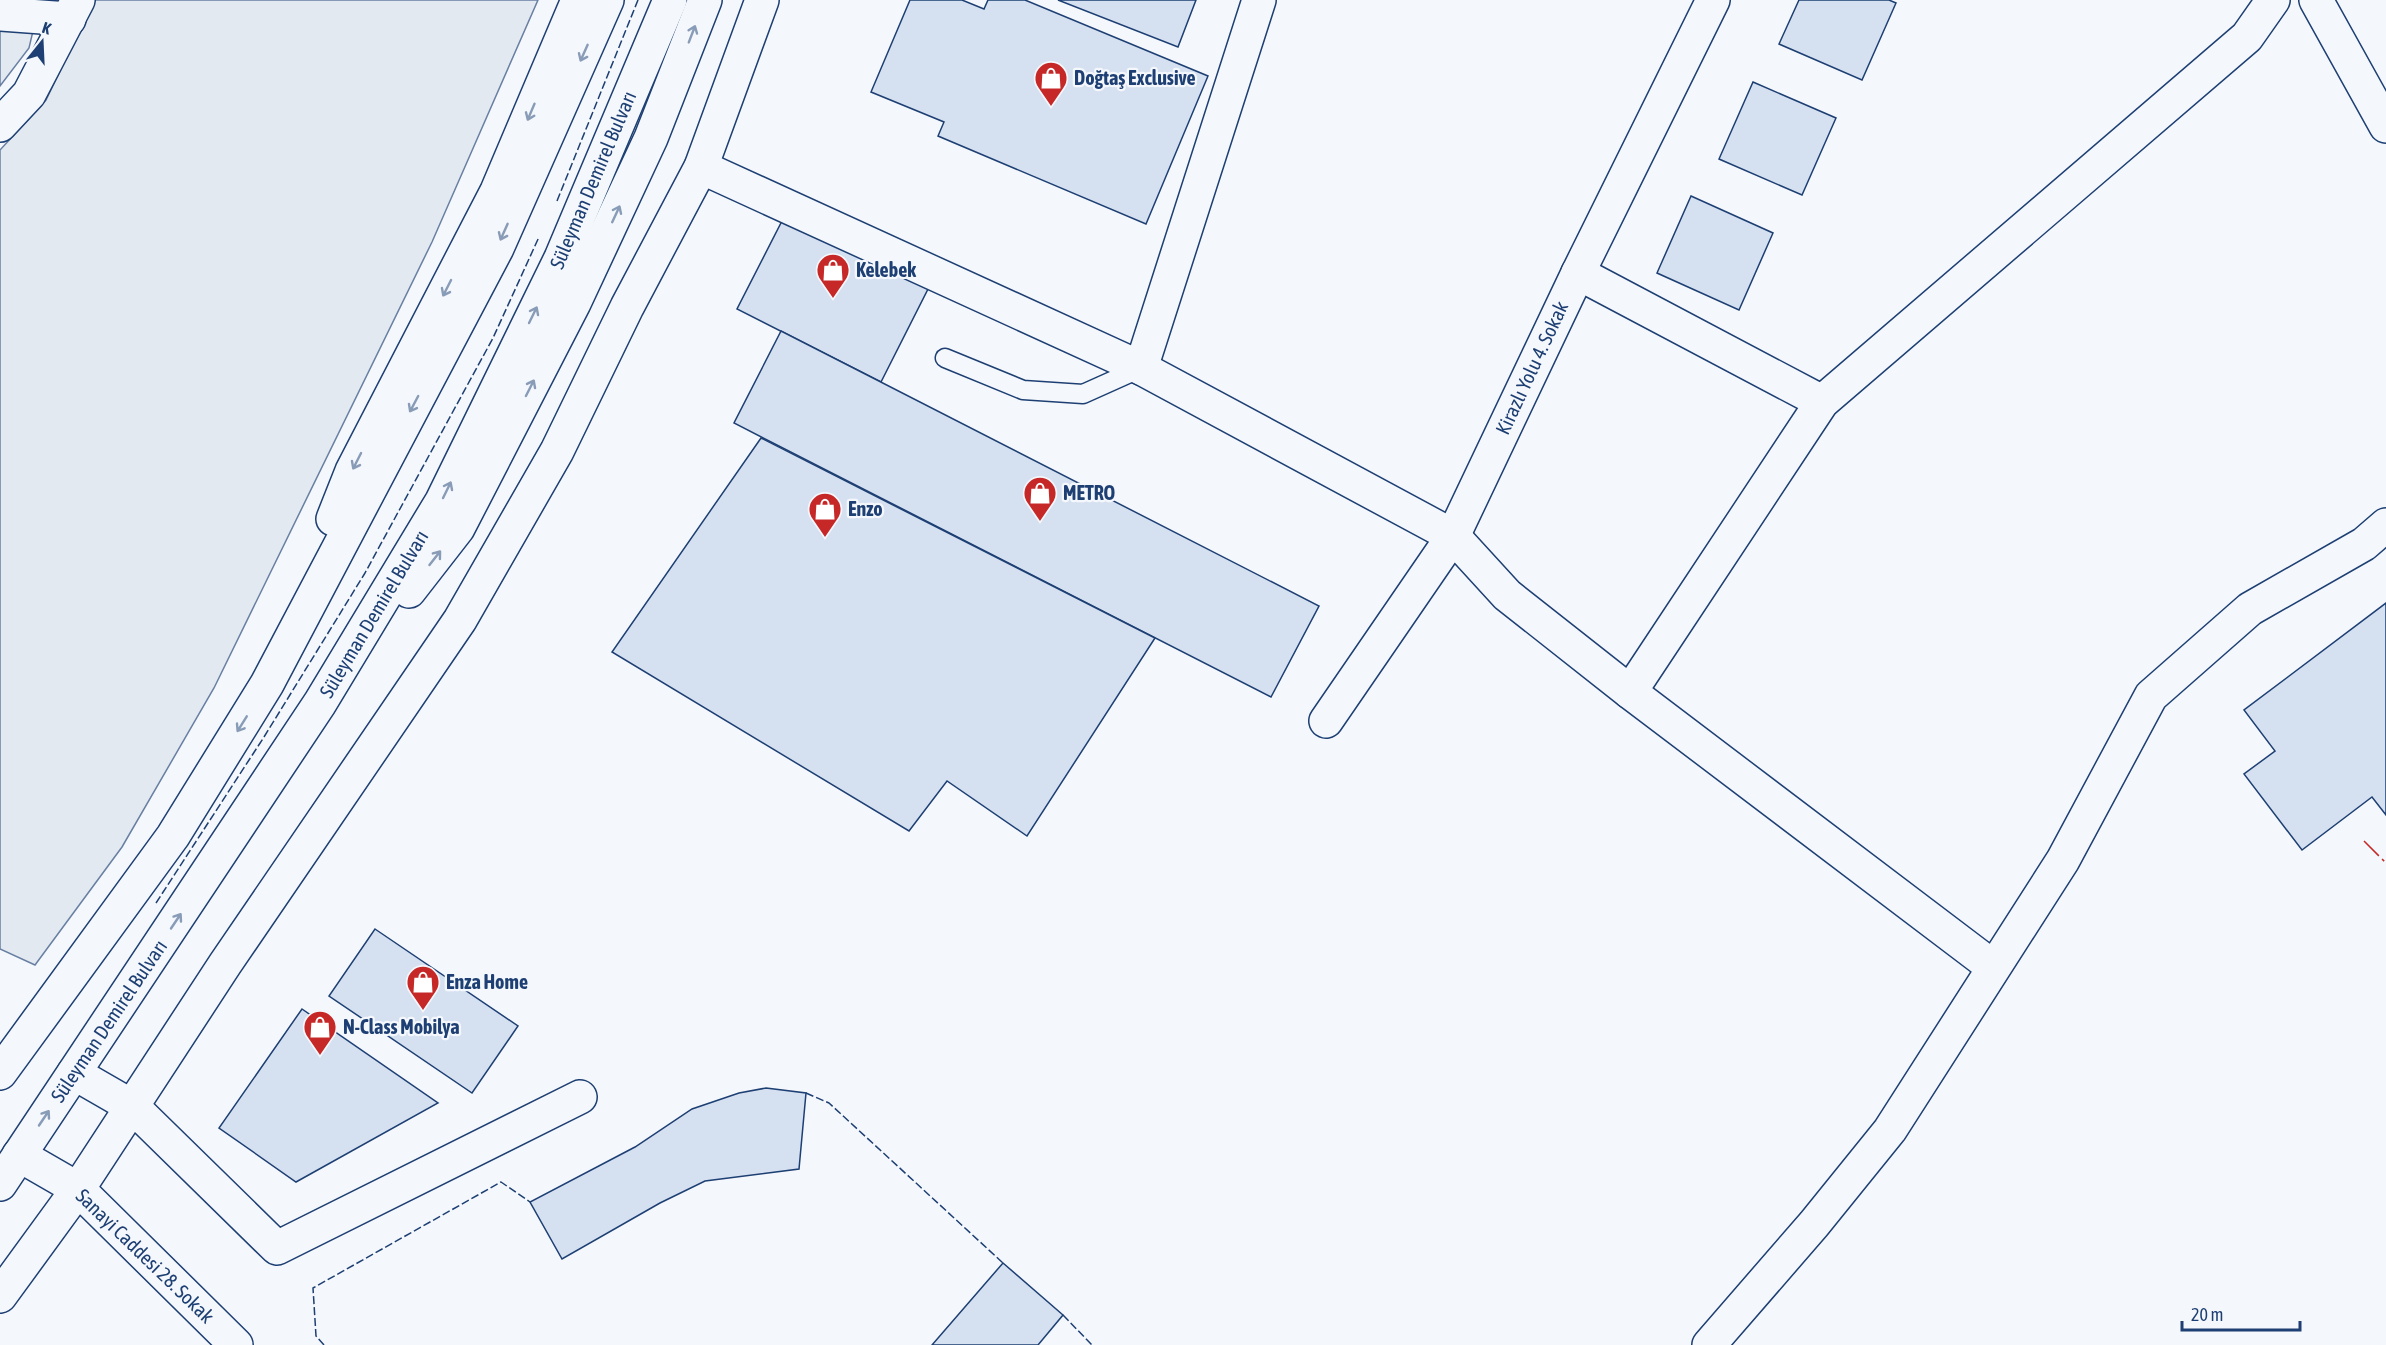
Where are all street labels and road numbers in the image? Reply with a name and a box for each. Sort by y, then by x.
street label: Süleyman Demirel Bulvarı [545,87,640,272]
street label: Kirazlı Yolu 4. Sokak [1491,297,1573,438]
street label: Süleyman Demirel Bulvarı [315,526,433,701]
street label: Süleyman Demirel Bulvarı [46,935,171,1106]
street label: Sanayi Caddesi 28. Sokak [72,1184,219,1328]

